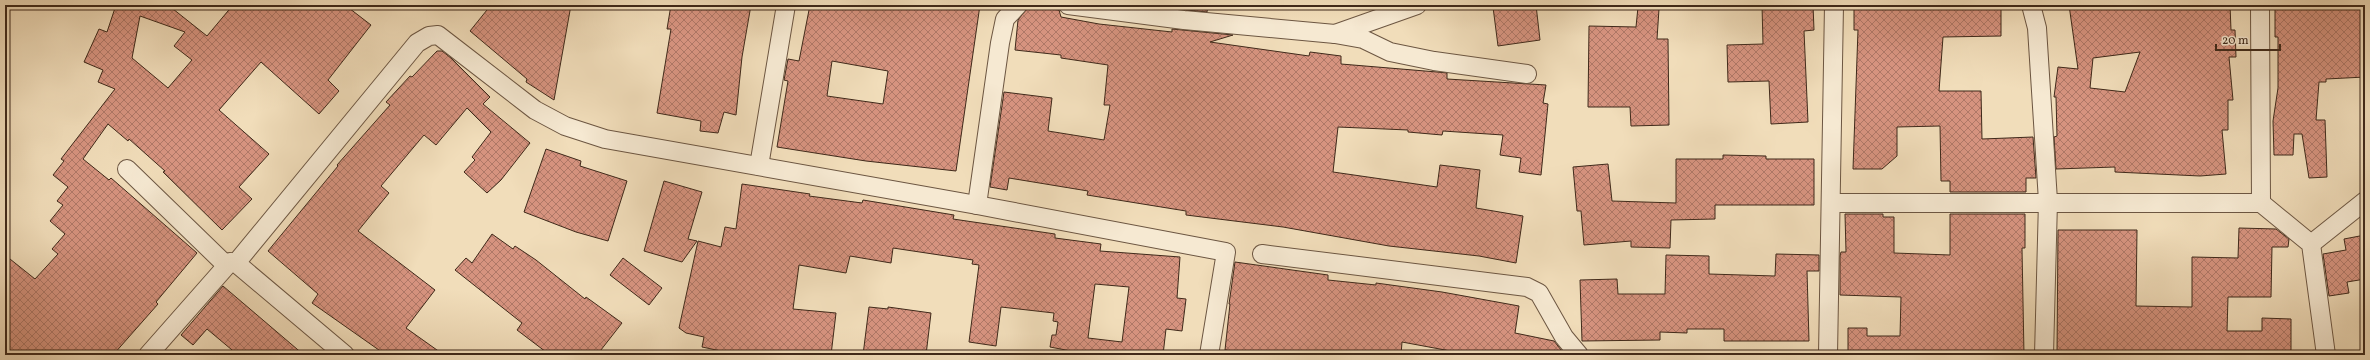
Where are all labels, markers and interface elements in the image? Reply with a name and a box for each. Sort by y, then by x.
scale bar [2216,26,2280,52]
text: 20 m [2222,33,2249,49]

